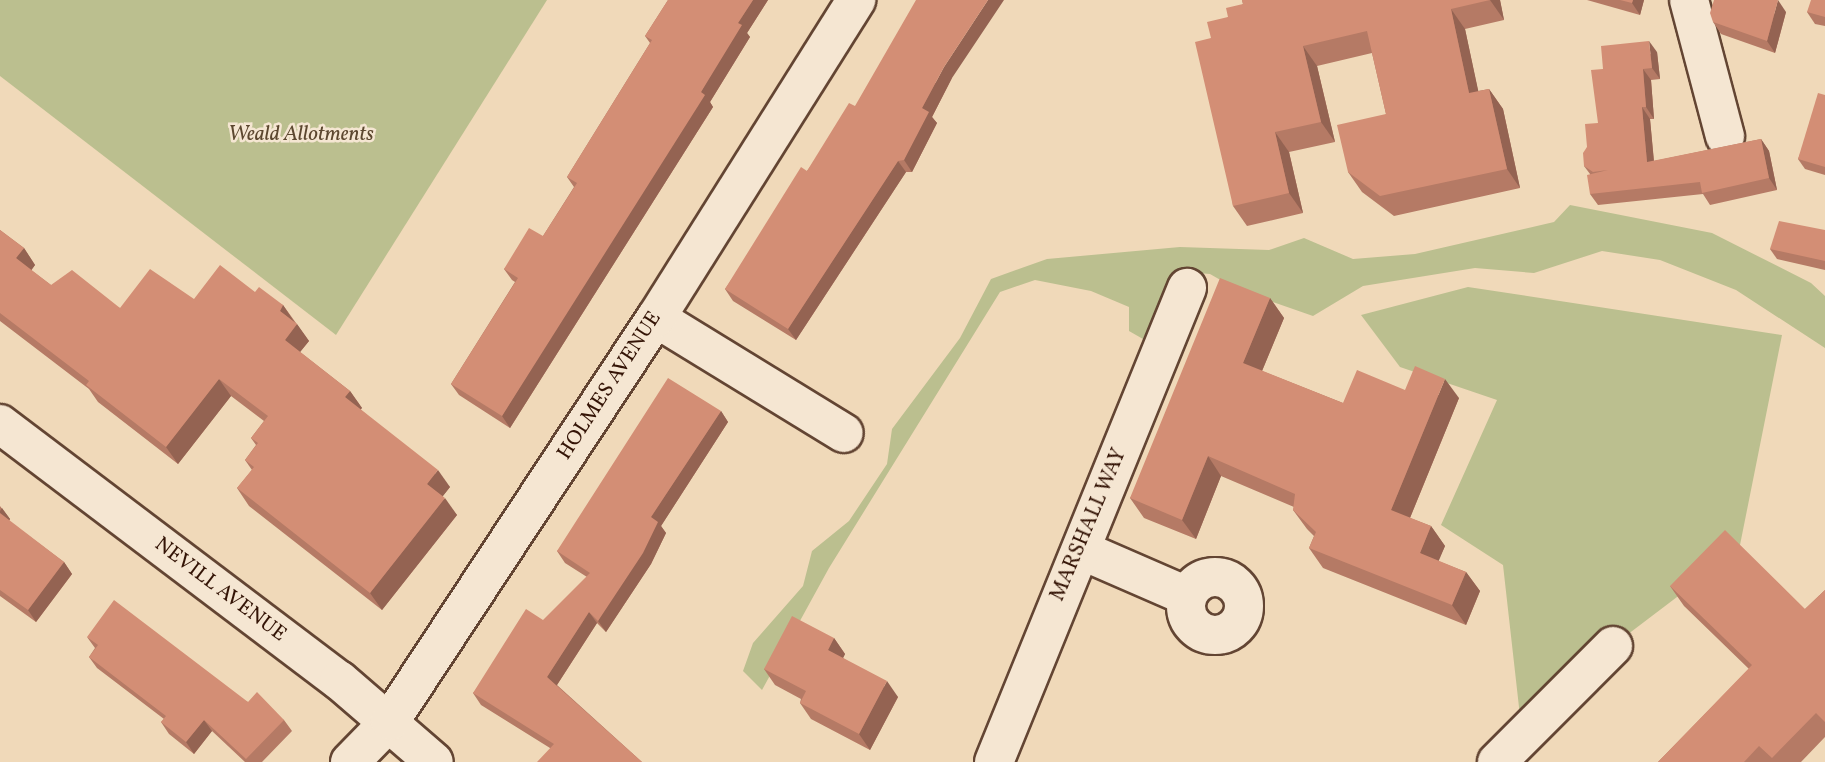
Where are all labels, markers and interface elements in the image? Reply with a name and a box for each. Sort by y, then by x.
park label: Weald Allotments [228,122,374,148]
street label: HOLMES AVENUE [553,307,667,465]
street label: MARSHALL WAY [1045,445,1133,605]
street label: NEVILL AVENUE [149,532,291,648]

